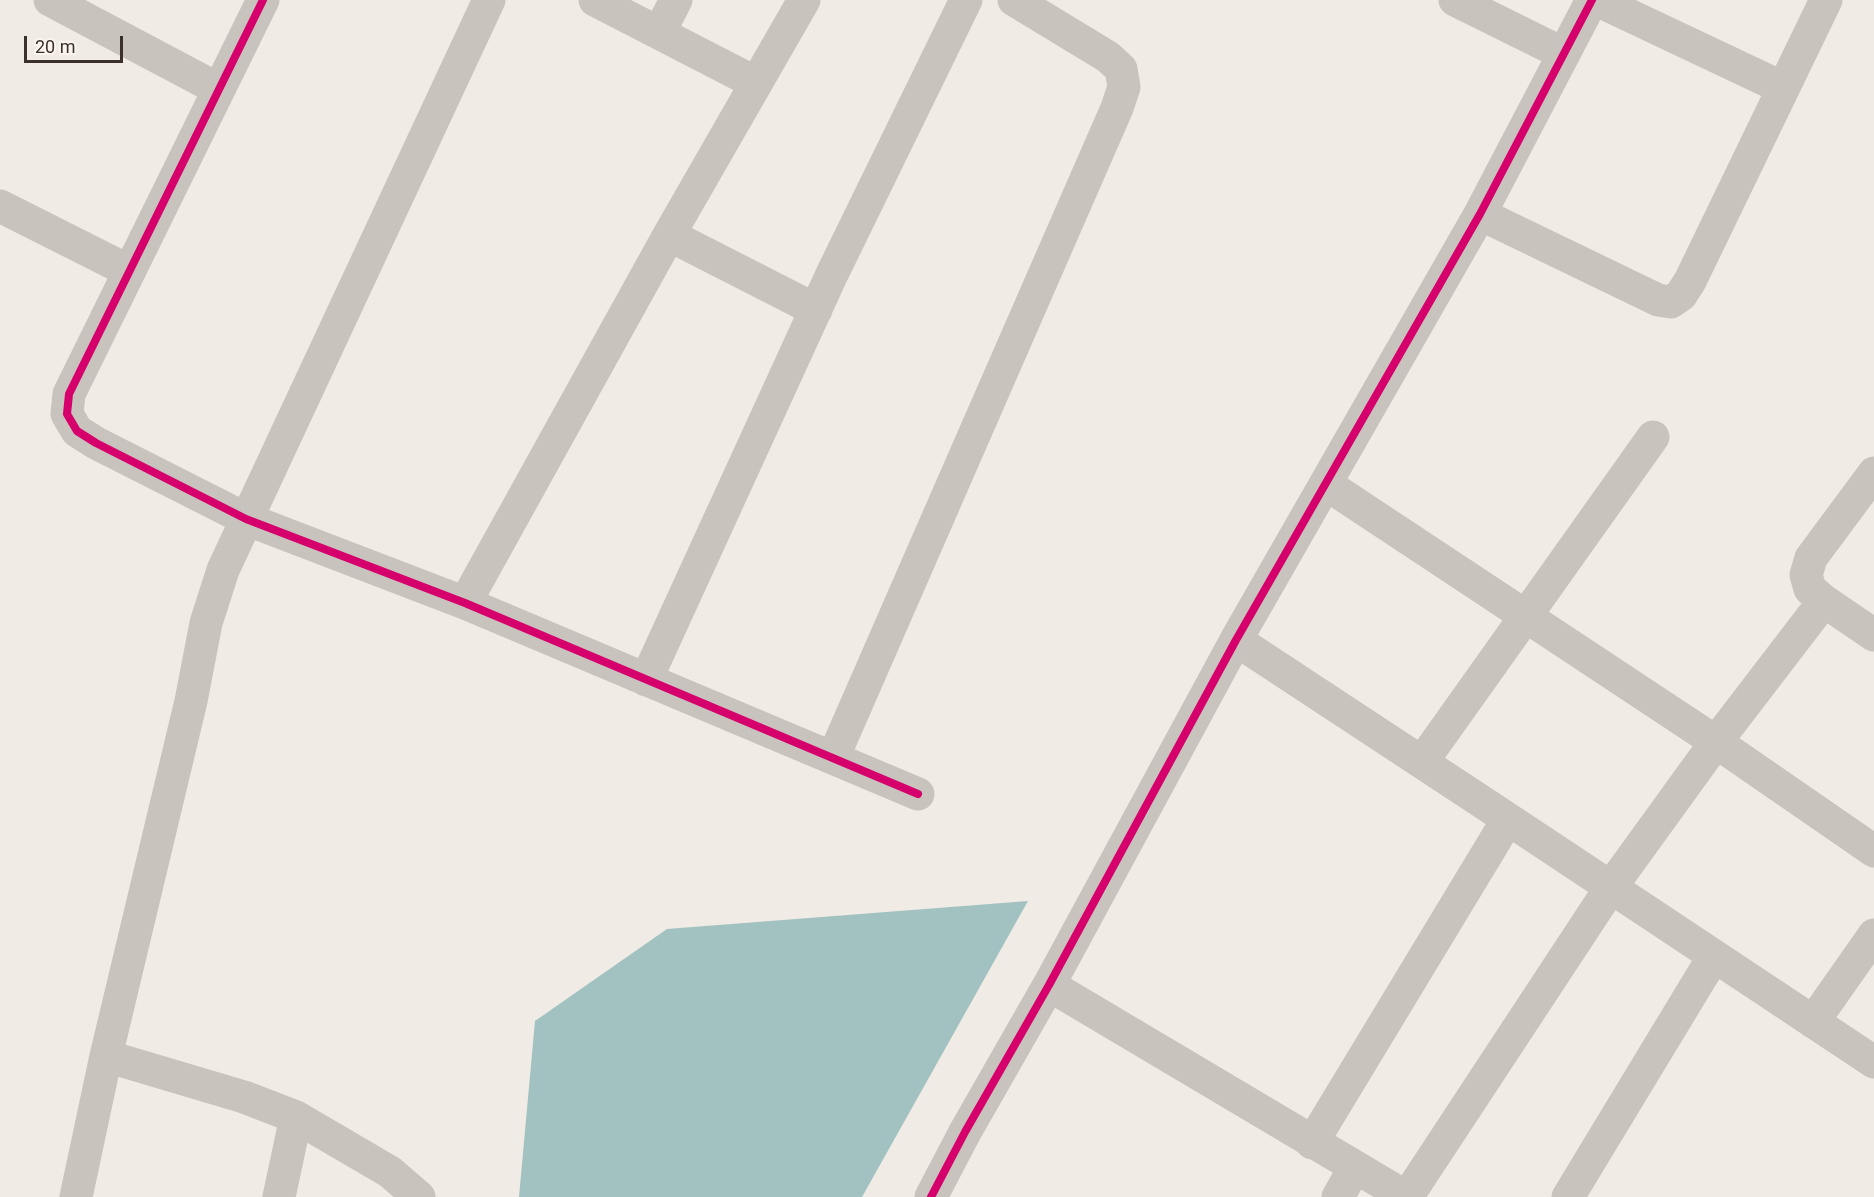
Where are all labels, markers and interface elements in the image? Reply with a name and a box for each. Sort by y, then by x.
scale bar [27,24,126,62]
text: 20 m [35,36,75,57]

